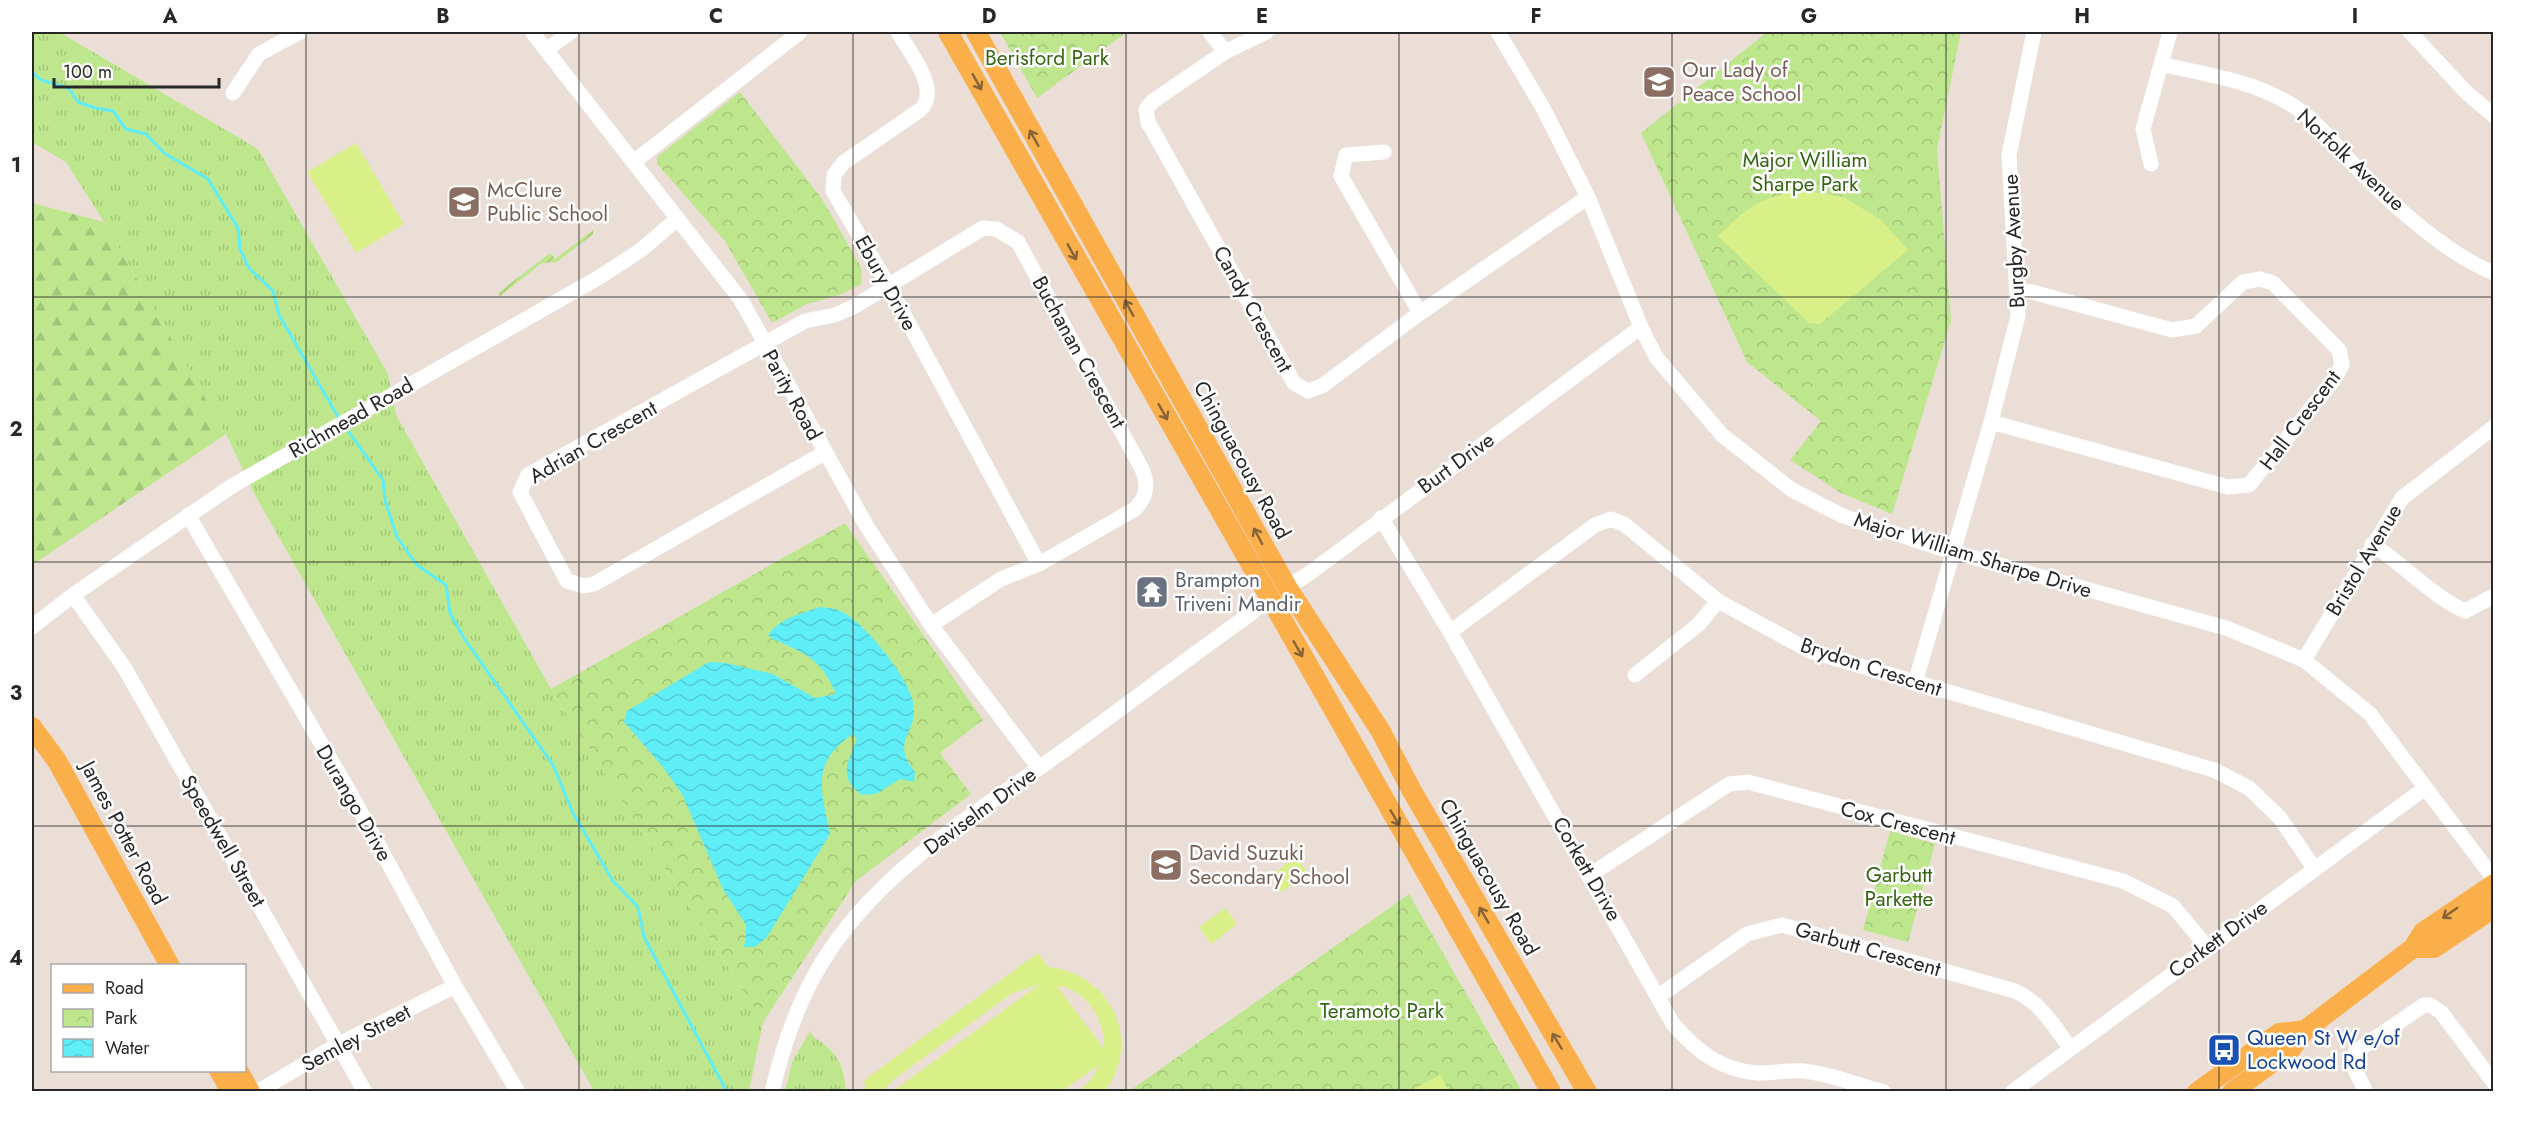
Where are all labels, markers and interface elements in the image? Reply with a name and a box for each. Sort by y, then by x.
text: A [162,2,178,31]
text: B [436,2,450,31]
text: C [709,2,723,31]
text: D [982,2,996,31]
text: E [1256,2,1268,31]
text: F [1530,2,1542,31]
text: G [1801,2,1817,31]
text: H [2074,2,2090,31]
text: I [2352,2,2358,31]
park label: Berisford Park [985,43,1110,73]
scale bar [54,51,219,89]
place label: Our Lady of Peace School [1682,55,1801,109]
text: 100 m [63,59,112,85]
school or university icon: Our Lady of Peace School [1641,64,1677,100]
one-way arrow [971,74,983,91]
street label: Norfolk Avenue [2290,102,2412,218]
one-way arrow [1028,130,1040,147]
park label: Major William Sharpe Park [1742,145,1868,199]
text: 1 [11,151,21,180]
street label: Burgby Avenue [1995,173,2032,309]
place label: McClure Public School [487,175,608,229]
school or university icon: McClure Public School [446,184,482,220]
street label: Ebury Drive [848,230,925,336]
street label: Candy Crescent [1206,240,1300,378]
one-way arrow [1067,243,1079,260]
street label: Buchanan Crescent [1025,270,1133,434]
one-way arrow [1123,300,1134,318]
street label: Parity Road [755,344,829,446]
street label: Hall Crescent [2252,364,2348,476]
street label: Richmead Road [283,370,419,466]
street label: Chinguacousy Road [1186,375,1298,545]
street label: Adrian Crescent [523,393,663,491]
one-way arrow [1157,403,1169,420]
text: 2 [9,415,23,444]
street label: Burt Drive [1412,425,1501,501]
street label: Bristol Avenue [2319,498,2409,622]
street label: Major William Sharpe Drive [1850,505,2096,606]
one-way arrow [1252,528,1264,545]
place label: Brampton Triveni Mandir [1175,565,1302,619]
temple icon: Brampton Triveni Mandir [1134,574,1170,610]
street label: Brydon Crescent [1796,630,1946,704]
one-way arrow [1292,640,1304,657]
text: 3 [10,679,22,708]
street label: Durango Drive [308,739,400,867]
street label: James Potter Road [72,753,175,910]
street label: Daviselm Drive [918,760,1043,862]
street label: Speedwell Street [173,769,273,913]
street label: Chinguacousy Road [1432,793,1546,961]
street label: Cox Crescent [1837,793,1959,853]
one-way arrow [1389,809,1401,826]
street label: Corkett Drive [1545,811,1629,927]
place label: David Suzuki Secondary School [1189,838,1350,892]
school or university icon: David Suzuki Secondary School [1148,847,1184,883]
park label: Garbutt Parkette [1865,860,1934,914]
street label: Corkett Drive [2162,893,2274,985]
one-way arrow [1477,907,1489,924]
one-way arrow [2443,907,2459,919]
street label: Garbutt Crescent [1792,914,1944,984]
text: 4 [9,944,23,973]
legend [51,964,246,1072]
text: Road [105,975,144,1001]
park label: Teramoto Park [1320,996,1445,1026]
street label: Semley Street [296,997,416,1079]
text: Park [105,1005,137,1031]
place label: Queen St W e/of Lockwood Rd [2247,1023,2401,1077]
bus stop icon: Queen St W e/of Lockwood Rd [2206,1032,2242,1068]
one-way arrow [1551,1033,1563,1050]
text: Water [105,1035,150,1061]

